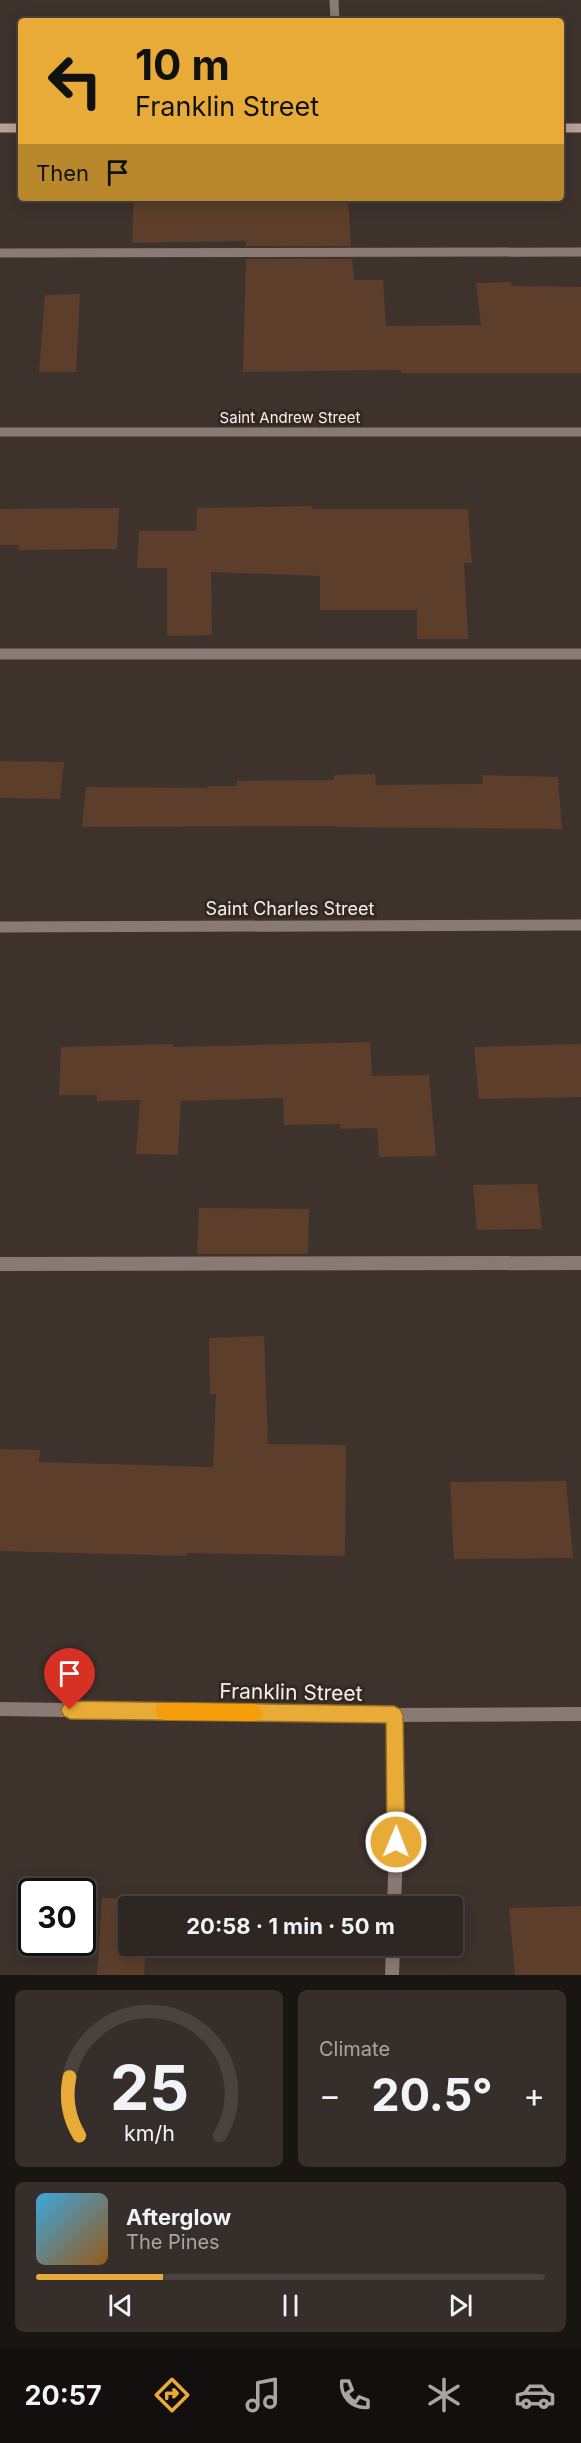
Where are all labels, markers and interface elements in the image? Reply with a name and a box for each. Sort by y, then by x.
text: 10 m [135,39,230,90]
icon: left [36,42,114,120]
text: Franklin Street [135,90,319,123]
icon: arrive [101,156,134,189]
text: Then [36,160,89,186]
street label: Saint Andrew Street [220,408,360,427]
street label: Saint Charles Street [206,898,374,919]
pin [44,1648,95,1710]
icon: arrive [53,1657,86,1690]
street label: Franklin Street [219,1678,363,1706]
position arrow [364,1810,428,1874]
speed limit sign: 30 [18,1878,96,1956]
text: 20:58 · 1 min · 50 m [186,1913,395,1939]
text: Climate [319,2037,390,2061]
text: 25 [109,2050,189,2125]
text: 20.5° [371,2067,493,2122]
text: − [319,2075,341,2115]
text: + [523,2075,545,2115]
text: km/h [124,2120,174,2146]
text: Afterglow [126,2204,231,2230]
text: The Pines [126,2230,220,2254]
icon: previous [104,2289,137,2322]
icon: pause [274,2289,307,2322]
icon: next [444,2289,477,2322]
icon: directions [151,2374,193,2416]
icon: music [242,2374,284,2416]
icon: phone [333,2374,375,2416]
icon: climate [423,2374,465,2416]
icon: car [514,2374,556,2416]
text: 20:57 [24,2379,102,2412]

